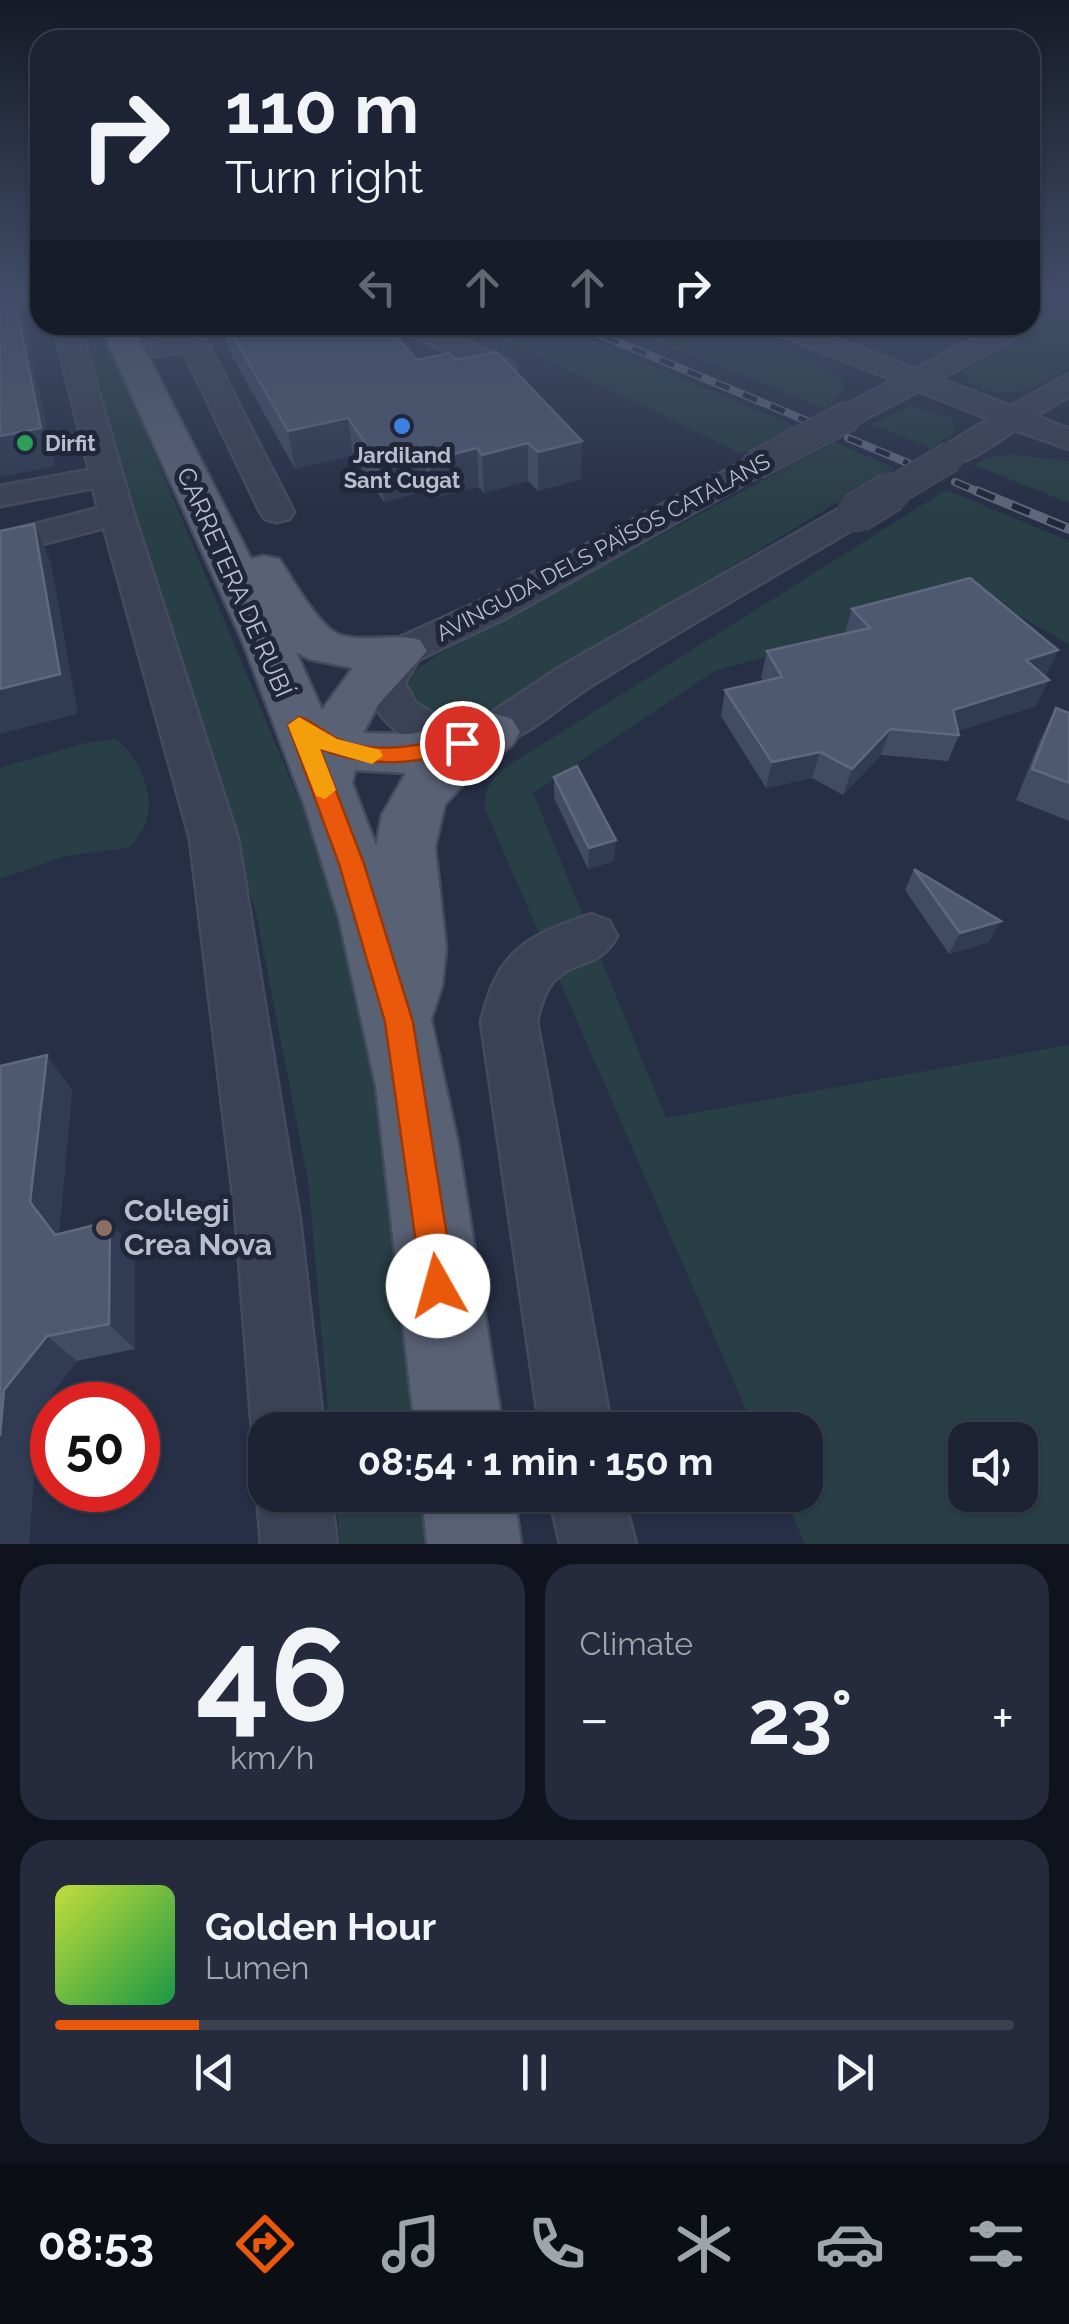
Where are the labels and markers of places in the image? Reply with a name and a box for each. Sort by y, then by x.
marker: Jardiland Sant Cugat [391,415,413,437]
place label: Dirfit [45,430,96,456]
marker: Dirfit [14,432,36,454]
place label: Jardiland Sant Cugat [344,442,461,493]
pin [420,701,505,786]
place label: Col·legi Crea Nova [124,1193,272,1262]
marker: Col·legi Crea Nova [93,1217,115,1239]

